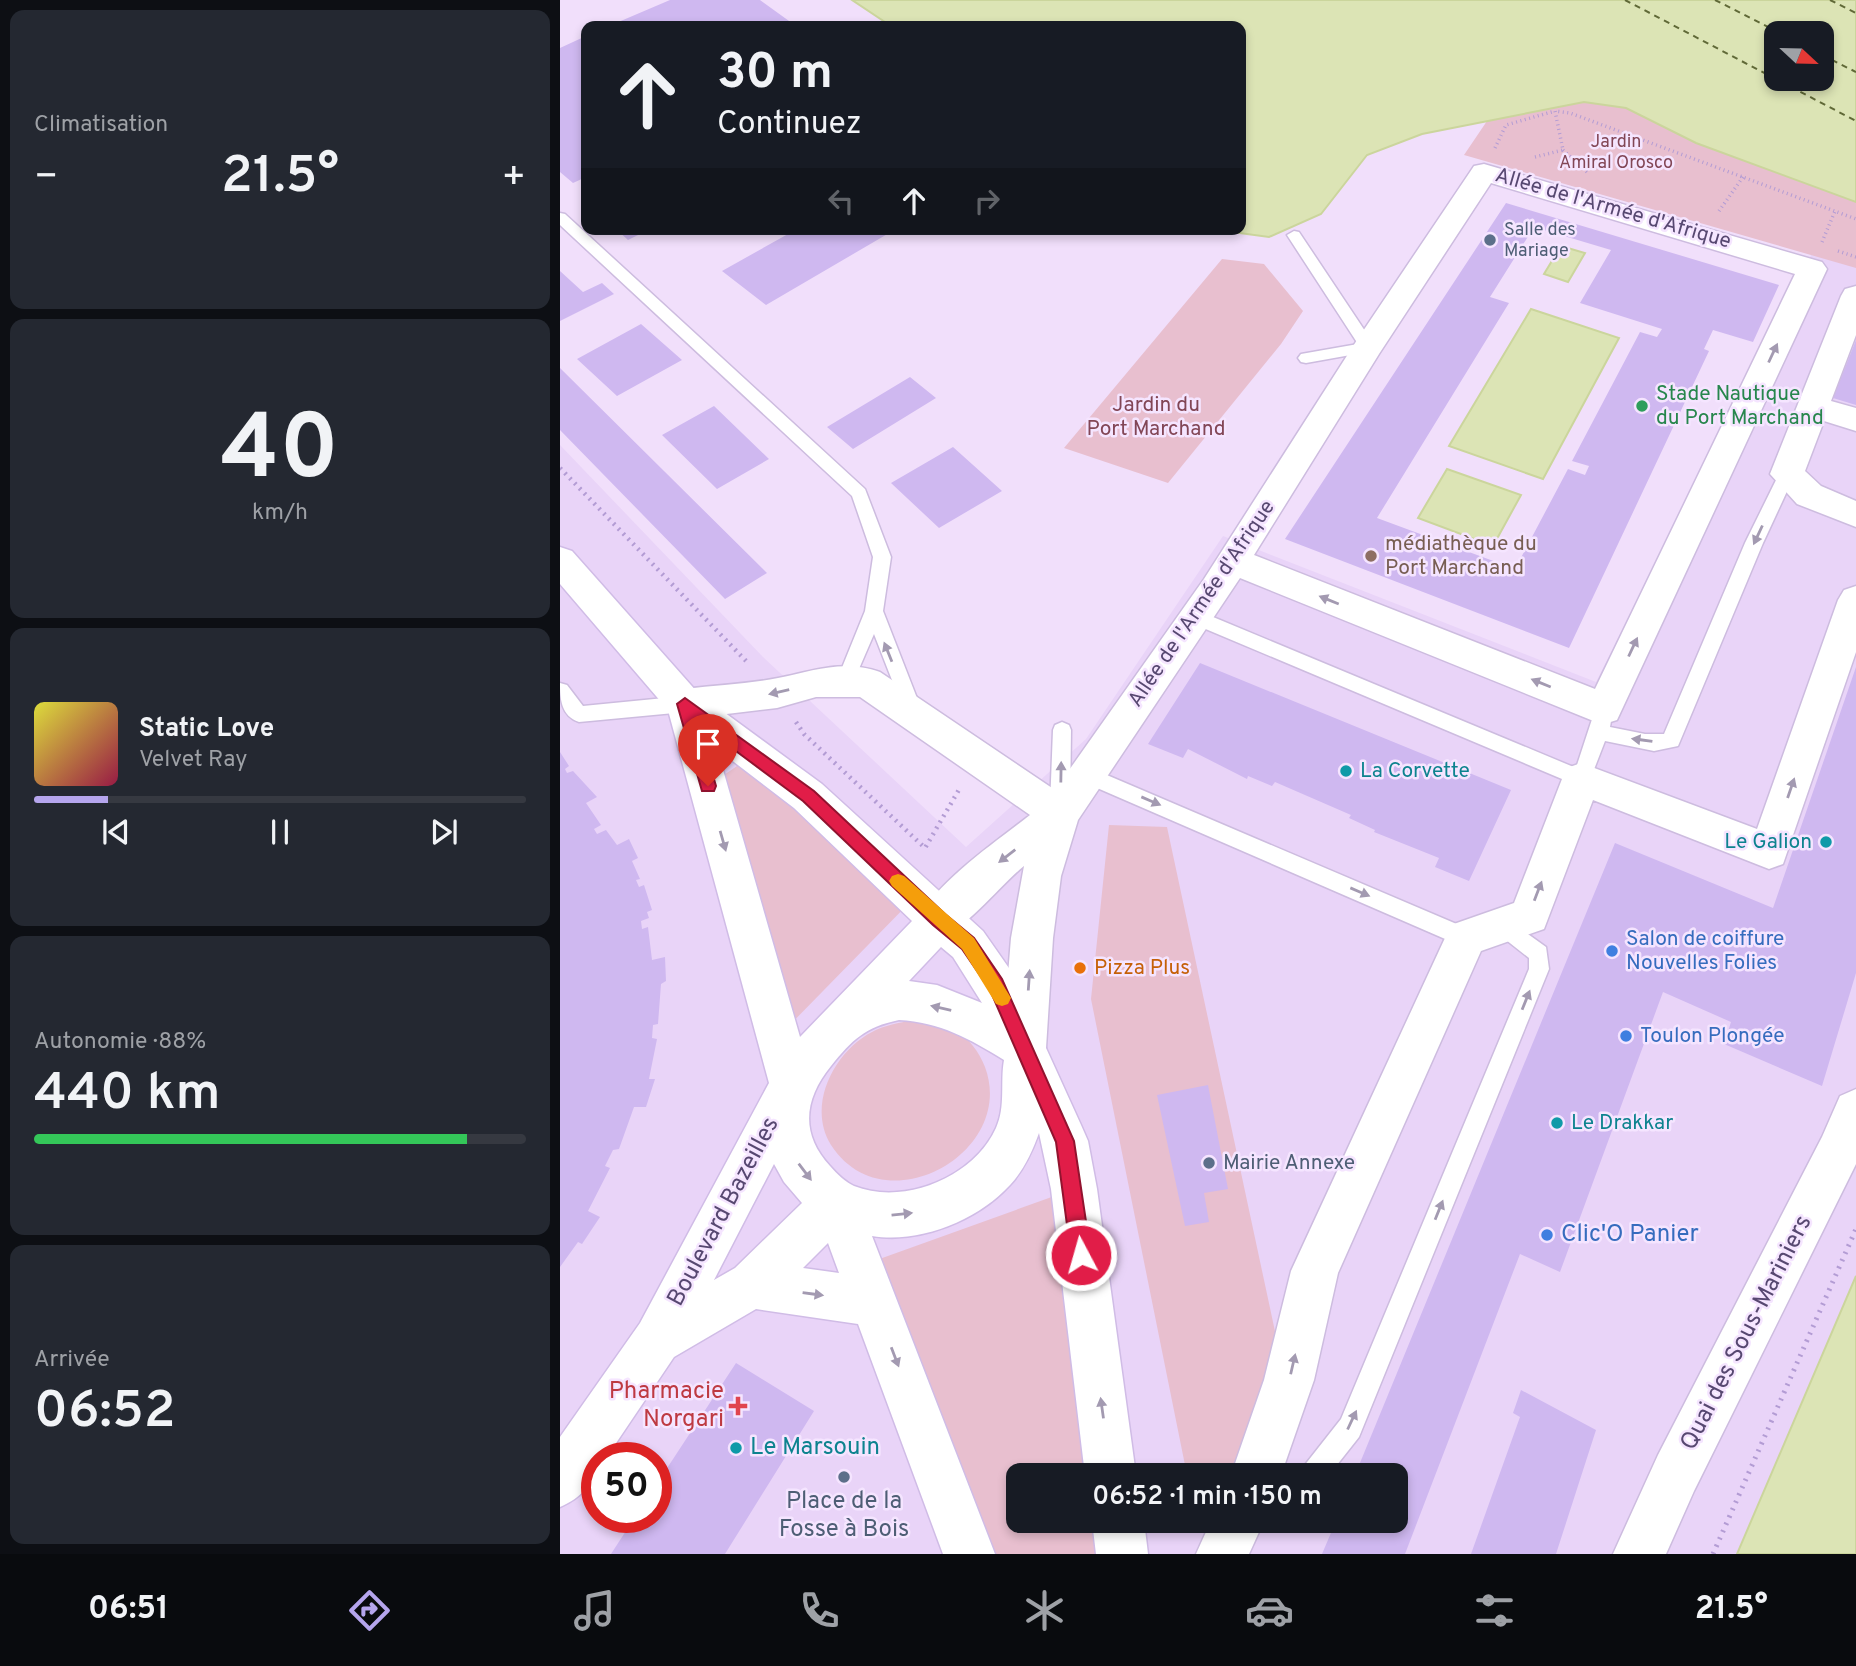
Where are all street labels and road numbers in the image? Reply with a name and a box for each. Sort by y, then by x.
street label: Allée de l'Armée d'Afrique [1492,162,1734,256]
street label: Allée de l'Armée d'Afrique [1122,495,1282,713]
street label: Boulevard Bazeilles [661,1112,787,1312]
street label: Quai des Sous-Mariniers [1675,1210,1819,1456]

